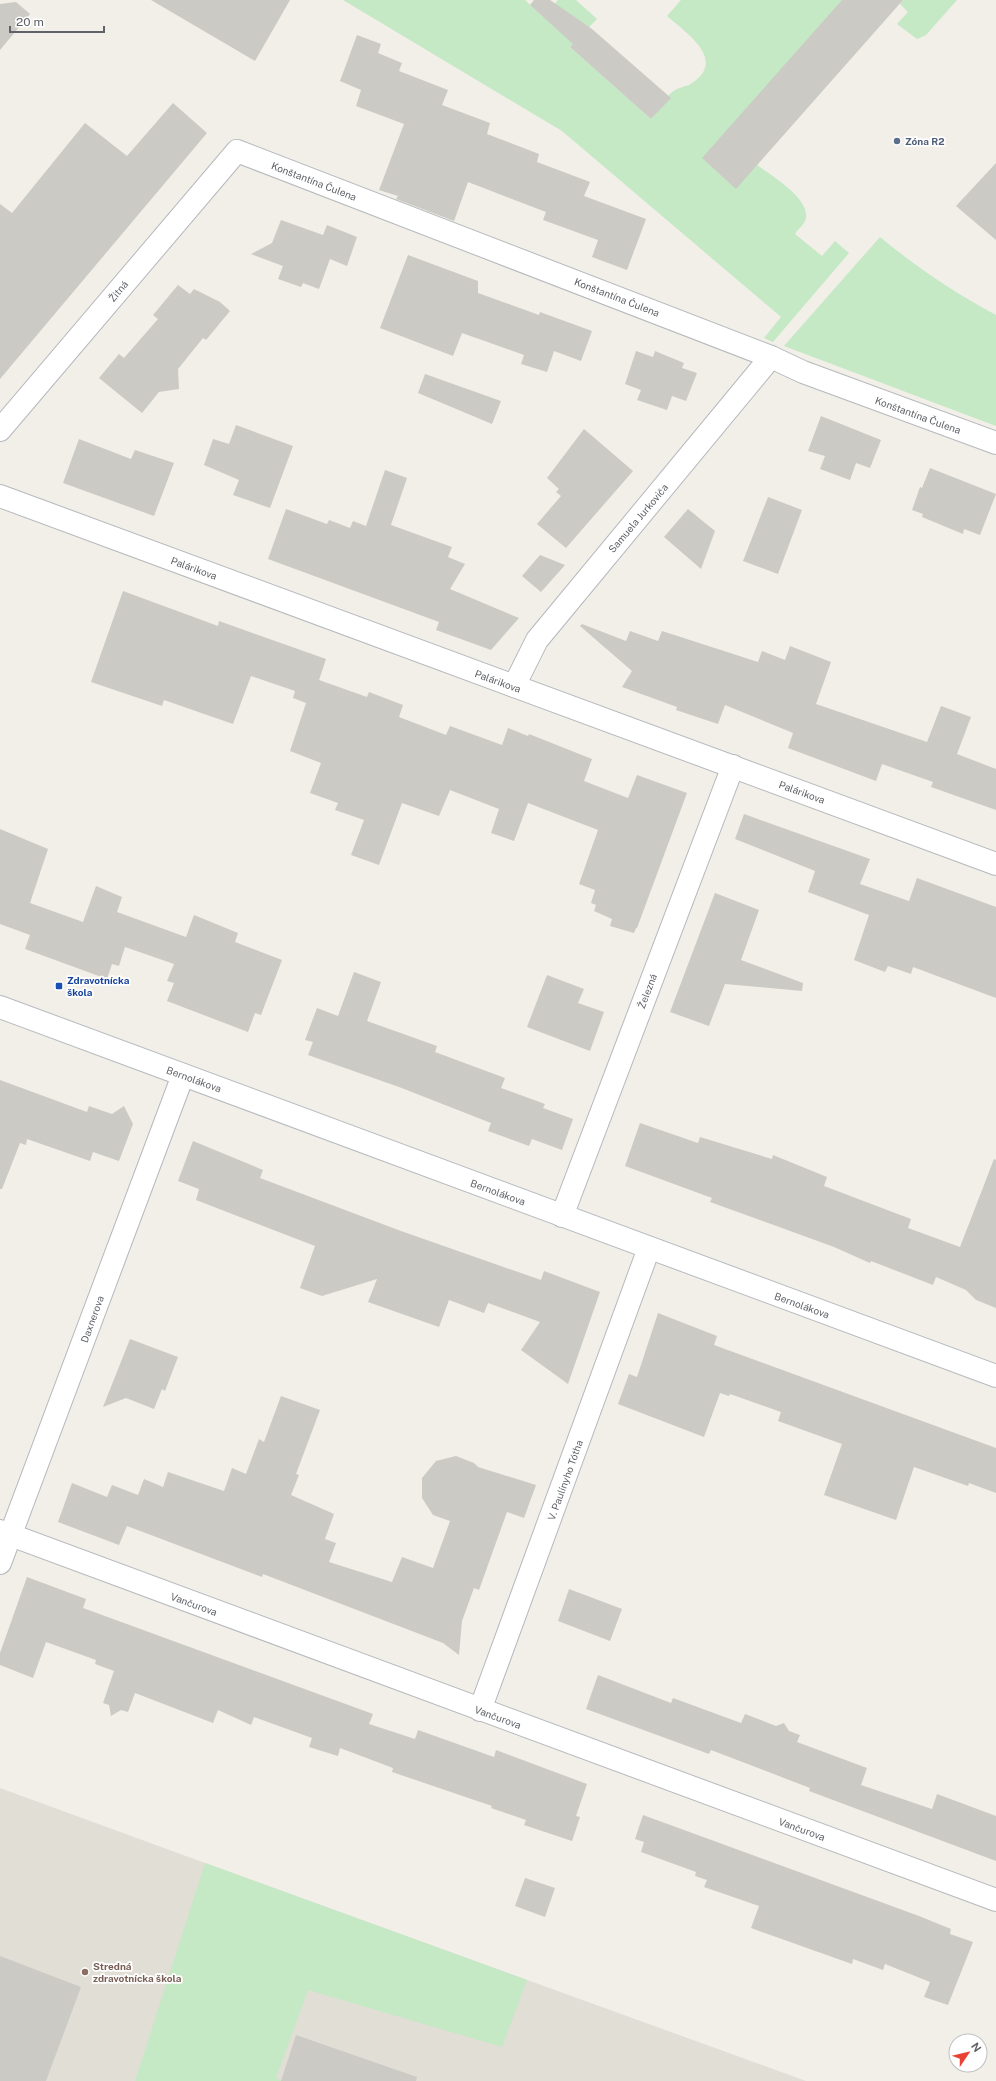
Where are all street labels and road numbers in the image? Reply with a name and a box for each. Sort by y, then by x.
street label: Konštantína Čulena [270,159,358,203]
street label: Konštantína Čulena [573,275,661,319]
street label: Žitná [106,278,130,304]
street label: Konštantína Čulena [873,394,963,436]
street label: Samuela Jurkoviča [606,481,670,555]
street label: Palárikova [169,554,219,582]
street label: Palárikova [473,667,523,695]
street label: Palárikova [777,778,827,806]
street label: Železná [635,972,659,1010]
street label: Bernolákova [165,1064,223,1094]
street label: Bernolákova [469,1177,527,1207]
street label: Bernolákova [773,1290,831,1320]
street label: Daxnerova [78,1294,106,1344]
street label: V. Paulínyho Tótha [545,1438,585,1522]
street label: Vančurova [169,1590,219,1618]
street label: Vančurova [473,1703,523,1731]
street label: Vančurova [777,1815,827,1843]

